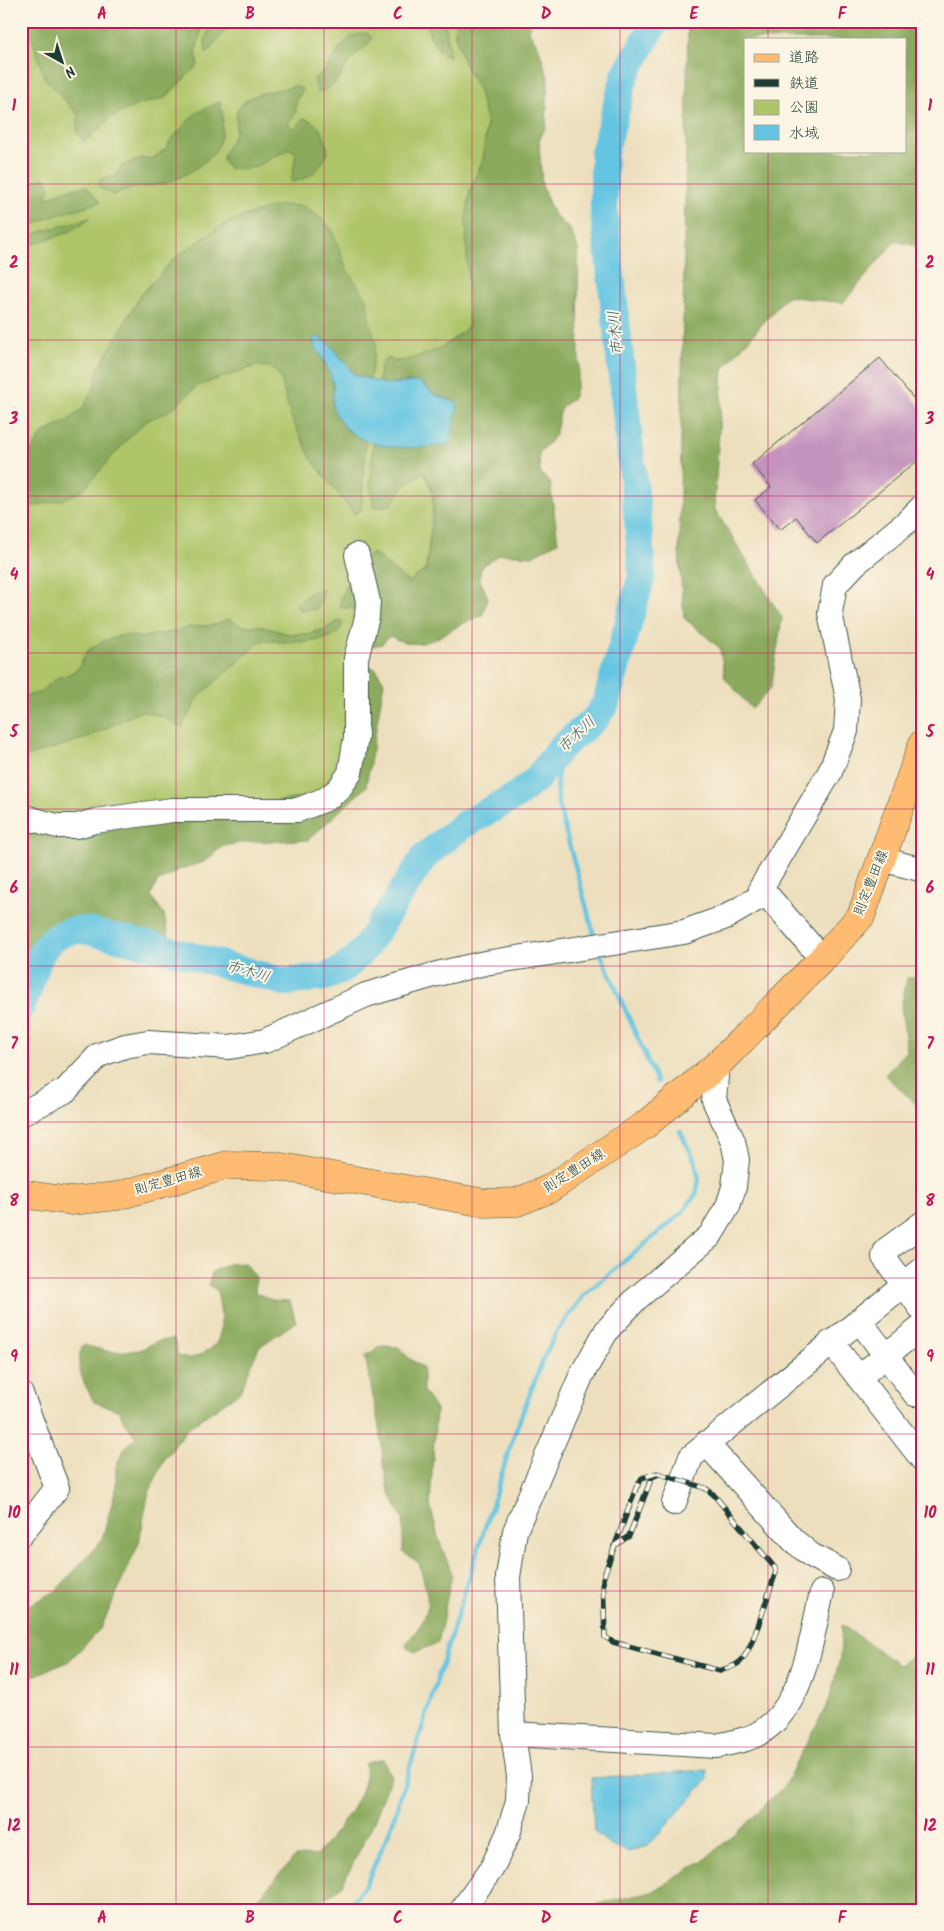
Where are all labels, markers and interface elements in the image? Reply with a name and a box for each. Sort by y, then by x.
text: A [97,2,107,27]
text: B [245,2,255,27]
text: C [393,2,403,27]
text: D [541,2,552,27]
text: E [690,2,700,27]
text: F [838,2,848,27]
north arrow [38,38,88,88]
legend [744,38,906,152]
text: 道路 [789,46,819,70]
text: N [59,60,80,83]
text: 鉄道 [789,72,819,96]
text: 1 [12,94,17,119]
text: 1 [928,94,933,119]
text: 公園 [789,96,819,120]
text: 水域 [789,122,819,146]
text: 2 [9,251,19,276]
text: 2 [925,251,935,276]
water label: 市木川 [602,309,630,357]
text: 3 [9,407,19,432]
text: 3 [925,407,935,432]
text: 4 [10,563,19,588]
text: 4 [926,563,935,588]
water label: 市木川 [552,711,602,759]
text: 5 [9,720,20,745]
text: 5 [925,720,936,745]
street label: 則定豊田線 [848,846,894,920]
text: 6 [10,876,19,901]
text: 6 [926,876,935,901]
water label: 市木川 [223,954,273,990]
text: 7 [10,1032,18,1057]
text: 7 [926,1032,934,1057]
street label: 則定豊田線 [538,1143,610,1199]
street label: 則定豊田線 [131,1161,205,1201]
text: 8 [9,1189,19,1214]
text: 8 [925,1189,935,1214]
text: 9 [10,1345,18,1370]
text: 9 [926,1345,934,1370]
text: 10 [7,1501,21,1526]
text: 10 [923,1501,937,1526]
text: 11 [9,1658,19,1683]
text: 11 [925,1658,935,1683]
text: 12 [7,1814,21,1839]
text: 12 [923,1814,937,1839]
text: A [97,1906,107,1931]
text: B [245,1906,255,1931]
text: C [393,1906,403,1931]
text: D [541,1906,552,1931]
text: E [690,1906,700,1931]
text: F [838,1906,848,1931]

